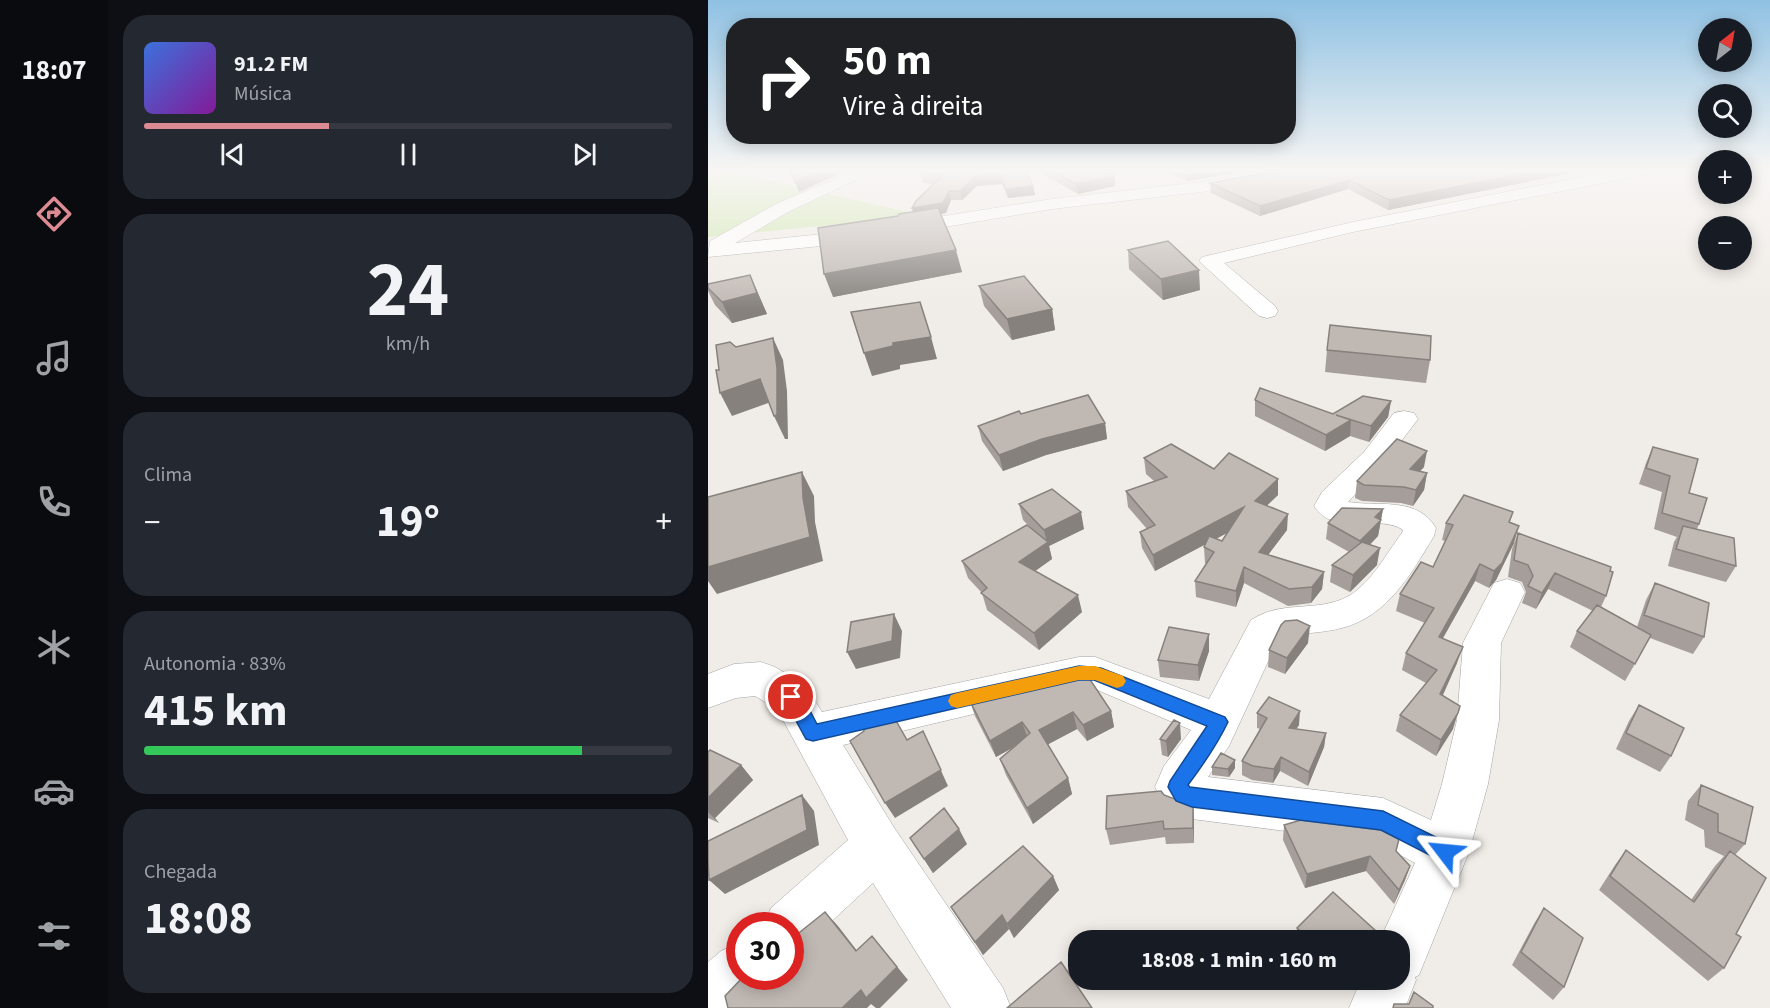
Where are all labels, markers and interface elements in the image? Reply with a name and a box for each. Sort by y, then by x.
north arrow [1698,18,1752,72]
map controls [1698,18,1752,270]
text: 50 m [843,31,932,91]
icon: right [744,42,822,120]
text: 91.2 FM [234,48,308,80]
text: 18:07 [21,51,87,90]
text: Música [234,80,292,108]
button: search [1698,84,1752,138]
text: Vire à direita [843,87,983,126]
icon: previous [216,138,249,171]
icon: pause [392,138,425,171]
icon: next [568,138,601,171]
button: + [1698,150,1752,204]
icon: directions [33,193,75,235]
button: − [1698,216,1752,270]
text: 24 [367,235,449,346]
text: km/h [386,330,430,358]
icon: music [33,337,75,379]
text: Clima [144,461,192,489]
icon: phone [33,481,75,523]
text: 19° [376,490,440,554]
text: − [144,499,160,546]
text: + [656,499,672,546]
icon: climate [33,626,75,668]
text: Autonomia · 83% [144,650,286,678]
pin [765,671,816,722]
text: 415 km [144,679,288,743]
icon: arrive [774,680,807,713]
icon: car [33,770,75,812]
position arrow [1413,820,1477,884]
text: Chegada [144,858,217,886]
text: 18:08 [144,887,253,951]
speed limit sign: 30 [726,912,804,990]
icon: filters [33,915,75,957]
text: 18:08 · 1 min · 160 m [1141,944,1337,976]

